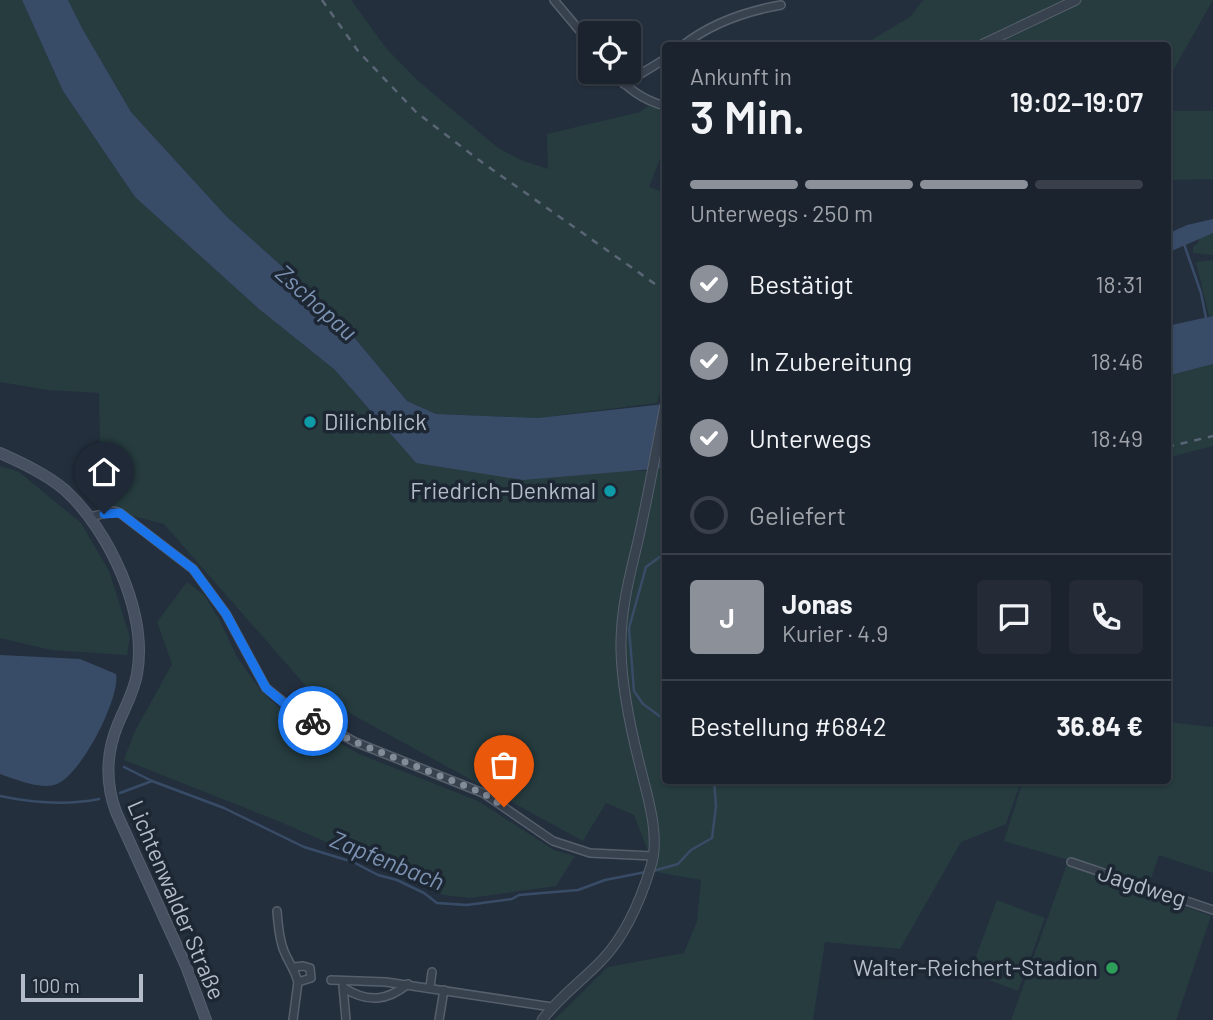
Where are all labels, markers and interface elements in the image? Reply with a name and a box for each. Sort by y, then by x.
map controls [578,21,641,84]
button: locate [578,21,641,84]
text: Ankunft in [690,62,792,90]
text: 19:02–19:07 [1010,86,1143,117]
text: 3 Min. [690,88,805,143]
text: Unterwegs · 250 m [690,199,873,227]
water label: Zschopau [270,258,364,346]
icon: check [690,265,728,303]
text: Bestätigt [749,268,854,299]
text: 18:31 [1095,270,1143,298]
icon: check [690,342,728,380]
text: In Zubereitung [749,345,912,376]
text: 18:46 [1091,347,1143,375]
place label: Dilichblick [324,407,427,435]
marker: Dilichblick [302,414,318,430]
icon: check [690,419,728,457]
text: Unterwegs [749,422,871,453]
text: 18:49 [1091,424,1143,452]
pin [74,442,134,514]
icon: home [85,453,123,491]
place label: Friedrich-Denkmal [410,476,596,504]
marker: Friedrich-Denkmal [602,483,618,499]
text: Geliefert [749,499,846,530]
button: chat [977,580,1051,654]
button: phone [1069,580,1143,654]
text: Jonas [782,588,853,619]
text: J [719,602,735,633]
text: Kurier · 4.9 [782,619,888,647]
courier [278,686,348,756]
icon: bike [294,702,332,740]
text: Bestellung #6842 [690,710,887,741]
text: 36.84 € [1056,710,1143,741]
pin [474,735,534,807]
icon: bag [485,746,523,784]
street label: Lichtenwalder Straße [122,796,232,1004]
water label: Zapfenbach [326,824,449,896]
street label: Jagdweg [1095,858,1190,912]
place label: Walter-Reichert-Stadion [853,953,1098,981]
marker: Walter-Reichert-Stadion [1104,960,1120,976]
scale bar [21,971,144,1003]
text: 100 m [32,974,80,997]

